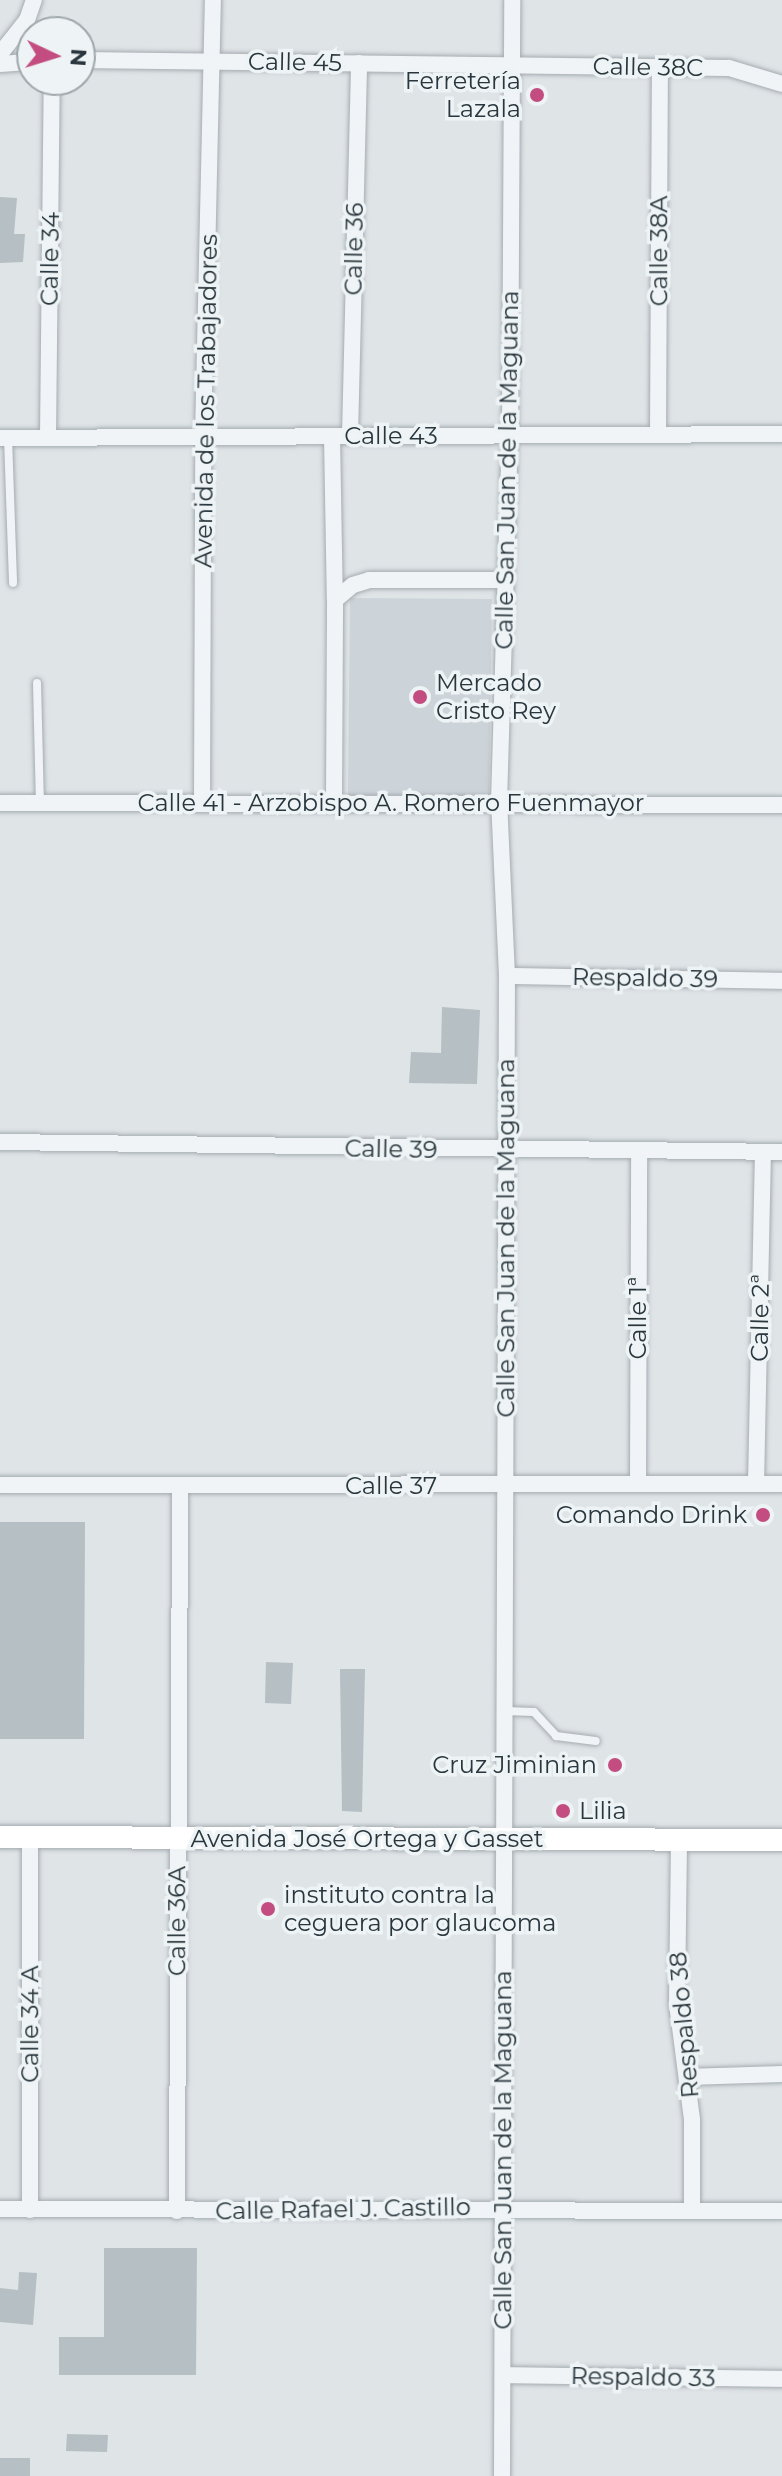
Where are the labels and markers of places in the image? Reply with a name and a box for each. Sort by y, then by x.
place label: Ferretería Lazala [405,67,521,123]
marker: Ferretería Lazala [528,86,546,104]
place label: Mercado Cristo Rey [436,669,556,725]
marker: Mercado Cristo Rey [411,688,429,706]
place label: Comando Drink [556,1501,747,1529]
marker: Comando Drink [754,1506,772,1524]
place label: Cruz Jiminian [432,1751,597,1779]
marker: Cruz Jiminian [604,1754,626,1776]
place label: Lilia [579,1797,627,1825]
marker: Lilia [554,1802,572,1820]
place label: instituto contra la ceguera por glaucoma [284,1881,556,1937]
marker: instituto contra la ceguera por glaucoma [259,1900,277,1918]

